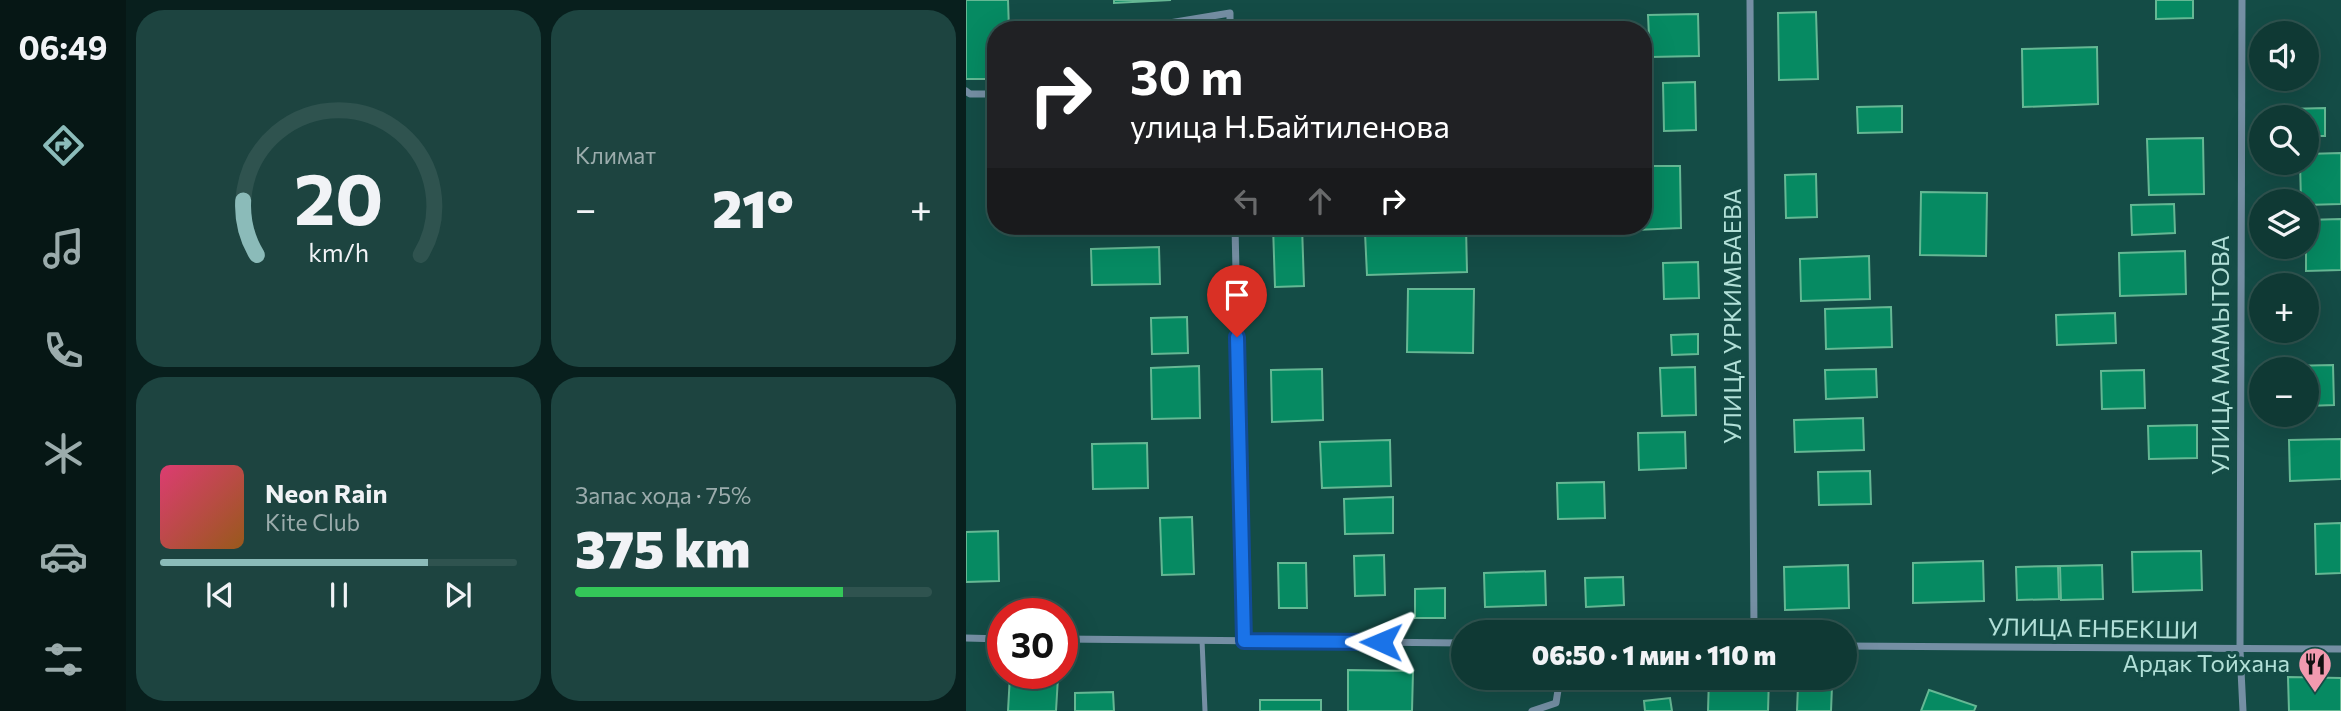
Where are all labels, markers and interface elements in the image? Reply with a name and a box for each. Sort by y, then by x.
map controls [2249,21,2319,427]
button: sound [2249,21,2319,91]
text: 06:49 [19,27,107,67]
text: 30 m [1130,45,1243,105]
icon: right [1015,49,1106,140]
text: улица Н.Байтиленова [1130,105,1450,145]
button: search [2249,105,2319,175]
icon: directions [39,121,88,170]
text: Климат [575,141,656,169]
text: 20 [294,151,383,240]
text: 21° [712,175,794,239]
icon: left [1228,182,1266,220]
icon: ahead [1301,182,1339,220]
icon: right [1374,182,1412,220]
text: − [575,184,597,231]
text: + [910,184,932,231]
street label: УЛИЦА УРКИМБАЕВА [1717,188,1746,444]
button: layers [2249,189,2319,259]
icon: music [39,224,88,273]
street label: УЛИЦА МАМЫТОВА [2205,235,2234,475]
text: km/h [308,236,369,266]
pin [1207,265,1267,337]
button: + [2249,273,2319,343]
icon: arrive [1218,276,1256,314]
icon: phone [39,326,88,375]
button: − [2249,357,2319,427]
icon: climate [39,429,88,478]
text: Neon Rain [265,477,388,508]
text: Запас хода · 75% [575,481,751,509]
text: Kite Club [265,508,360,536]
text: 375 km [575,515,750,579]
icon: car [39,532,88,581]
icon: previous [201,576,239,614]
icon: pause [320,576,358,614]
icon: next [439,576,477,614]
speed limit sign: 30 [987,598,1078,689]
position arrow [1344,605,1418,679]
street label: УЛИЦА ЕНБЕКШИ [1988,611,2198,644]
icon: filters [39,635,88,684]
text: 06:50 · 1 мин · 110 m [1532,639,1776,670]
restaurant icon: Ардак Тойхана [2296,645,2334,694]
place label: Ардак Тойхана [2123,648,2290,677]

